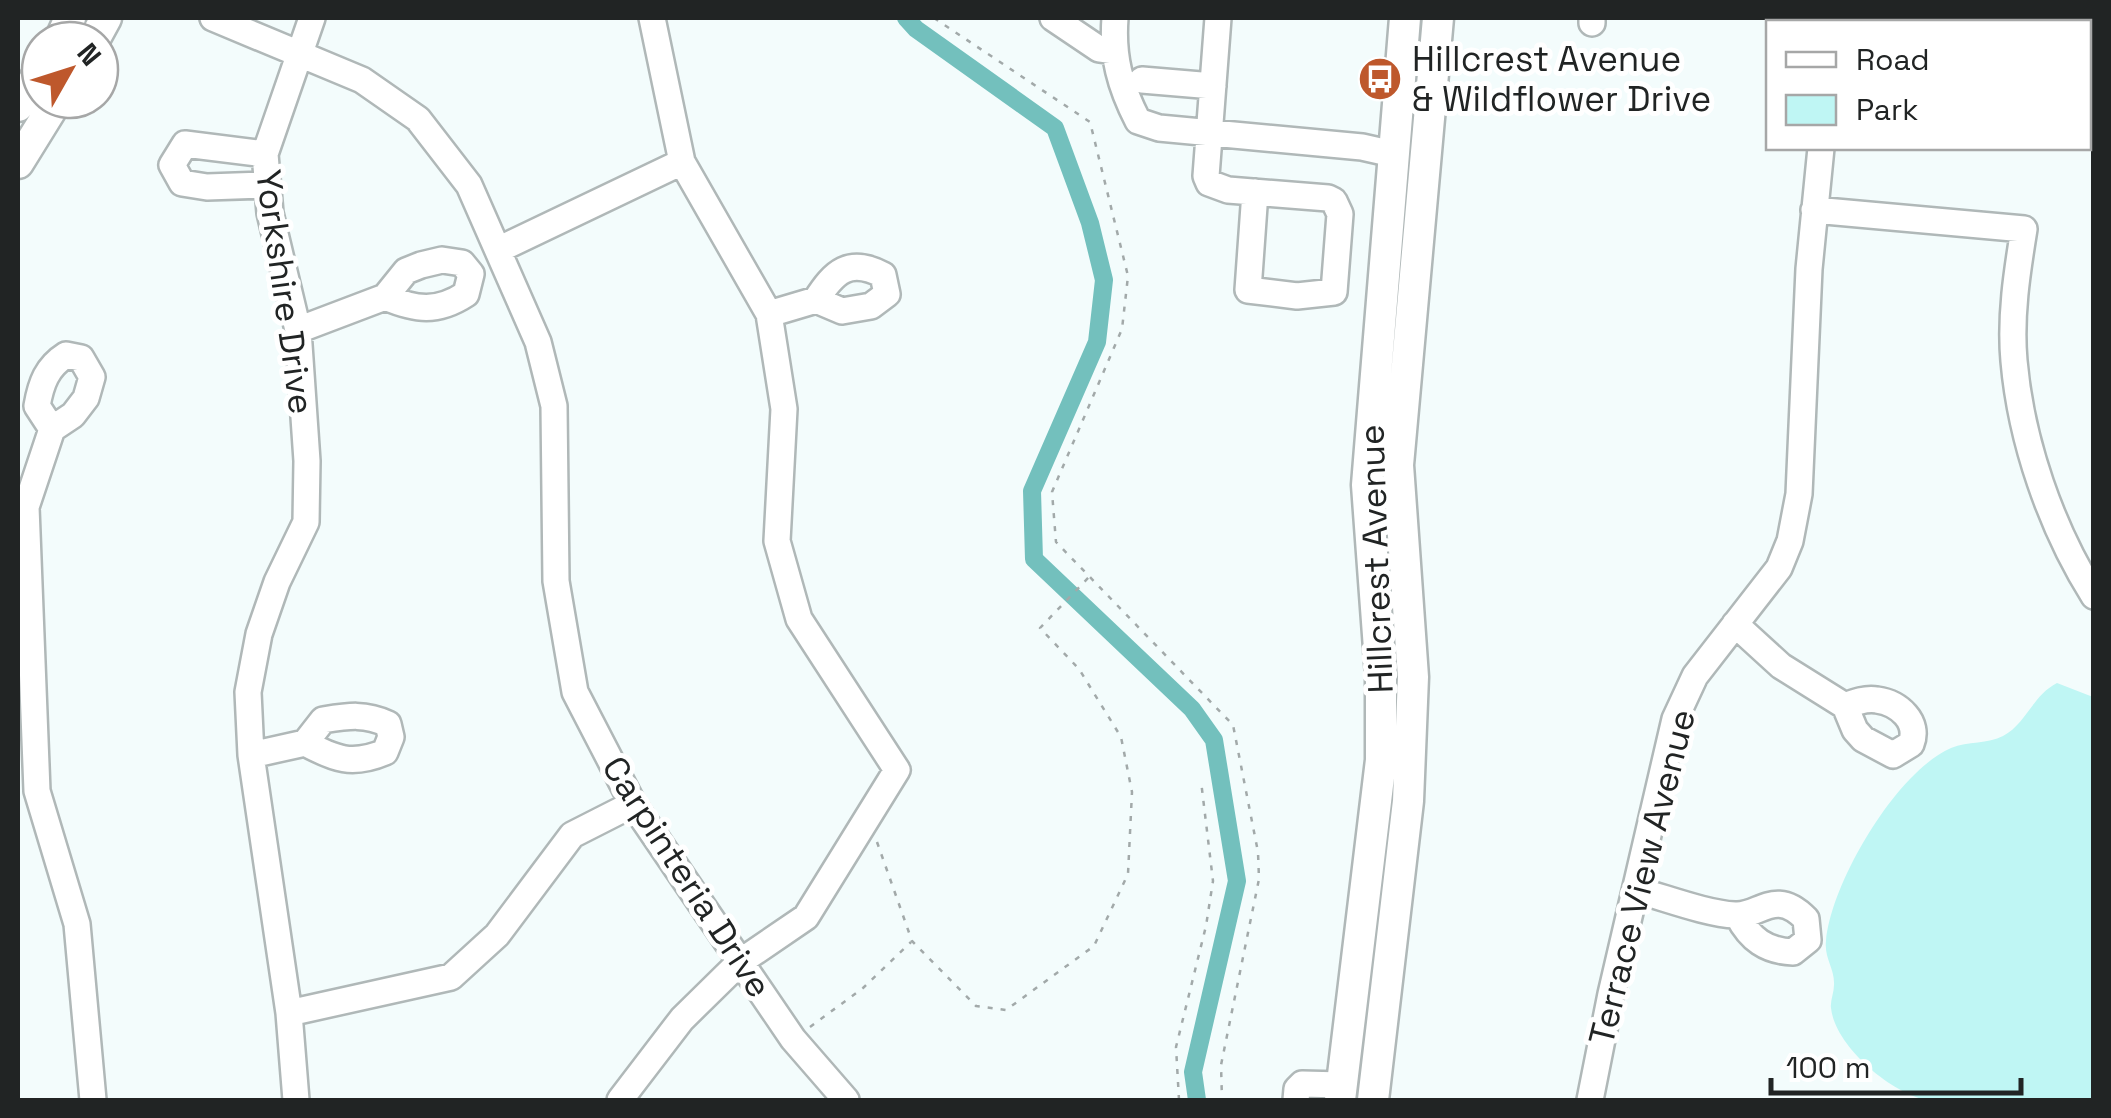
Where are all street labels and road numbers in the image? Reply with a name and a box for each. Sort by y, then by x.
street label: Yorkshire Drive [246,167,324,417]
street label: Hillcrest Avenue [1349,424,1403,694]
street label: Terrace View Avenue [1579,705,1705,1049]
street label: Carpinteria Drive [593,748,781,1006]

